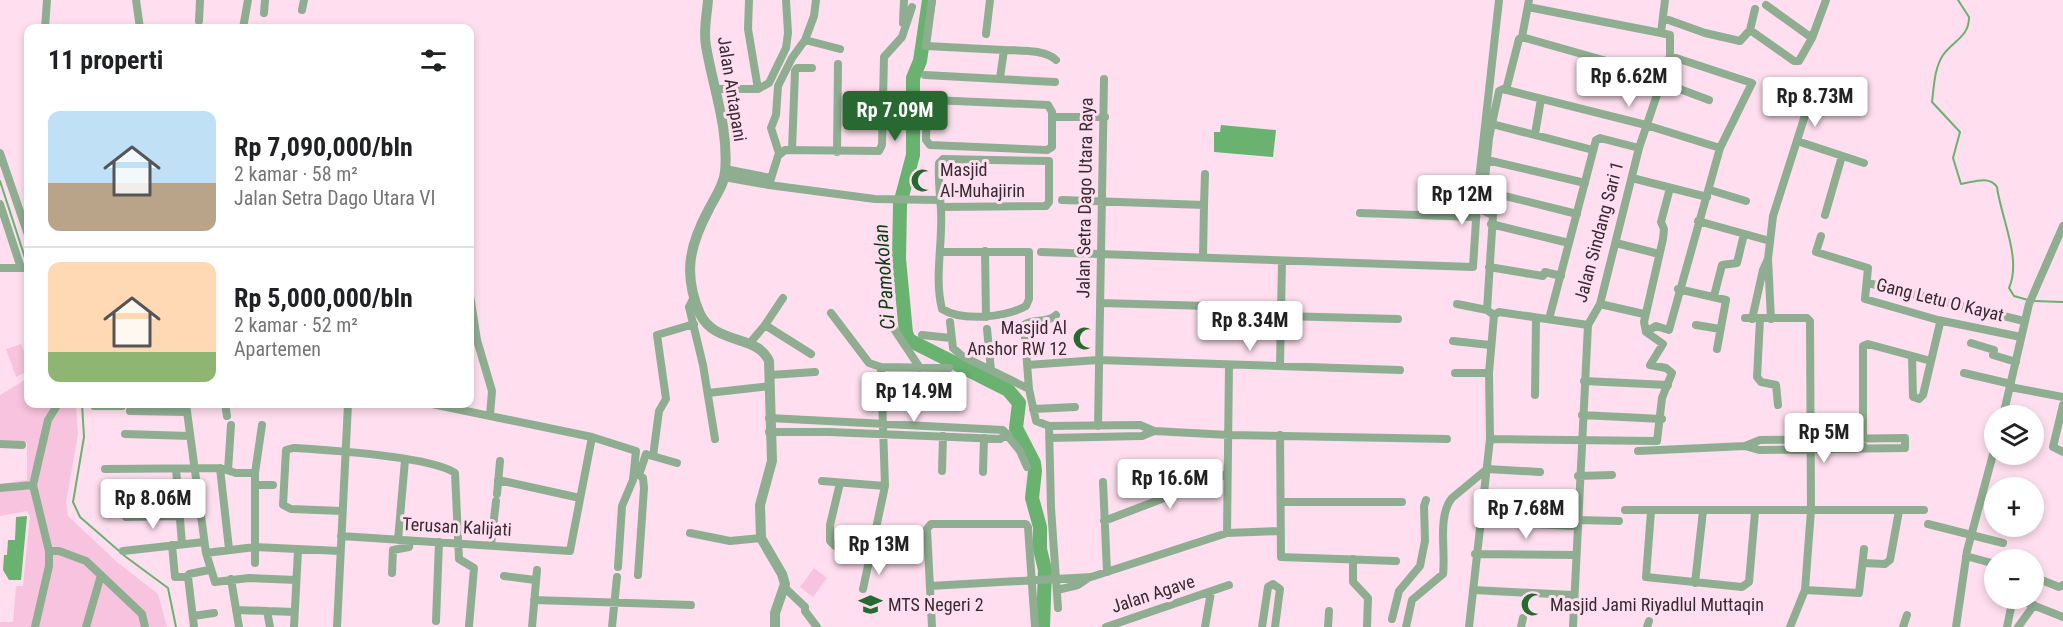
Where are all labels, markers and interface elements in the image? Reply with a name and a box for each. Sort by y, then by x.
street label: Jalan Antapani [714,35,751,143]
icon: filters [417,44,450,77]
text: 11 properti [48,45,163,75]
pin: Rp 6.62M [1567,57,1691,108]
text: Rp 6.62M [1591,64,1667,88]
pin: Rp 8.73M [1753,77,1877,128]
text: Rp 8.73M [1777,84,1853,108]
pin: Rp 7.09M [833,91,957,142]
street label: Jalan Setra Dago Utara Raya [1072,97,1097,299]
text: Rp 7.09M [857,98,933,122]
text: Rp 7,090,000/bln [234,132,413,162]
icon: home [96,135,168,207]
place label: Masjid Al-Muhajirin [940,159,1025,201]
street label: Jalan Sindang Sari 1 [1570,159,1627,305]
text: 2 kamar · 58 m² [234,162,358,186]
mosque icon: Masjid Al-Muhajirin [909,167,935,193]
pin: Rp 12M [1413,175,1511,226]
text: Rp 12M [1432,182,1492,206]
text: Jalan Setra Dago Utara VI [234,186,436,210]
water label: Ci Pamokolan [868,223,900,331]
street label: Gang Letu O Kayat [1874,274,2006,326]
text: Rp 5,000,000/bln [234,283,413,313]
icon: home [96,286,168,358]
pin: Rp 8.34M [1188,301,1312,352]
text: Rp 8.34M [1212,308,1288,332]
text: 2 kamar · 52 m² [234,313,358,337]
place label: Masjid Al Anshor RW 12 [967,317,1067,359]
mosque icon: Masjid Al Anshor RW 12 [1072,325,1098,351]
text: Apartemen [234,337,321,361]
pin: Rp 14.9M [852,372,976,423]
text: Rp 14.9M [876,379,952,403]
map controls [1984,405,2044,609]
button: layers [1984,405,2044,465]
pin: Rp 5M [1782,413,1866,464]
text: Rp 5M [1799,420,1849,444]
pin: Rp 16.6M [1108,459,1232,510]
text: Rp 16.6M [1132,466,1208,490]
button: + [1984,477,2044,537]
pin: Rp 8.06M [91,479,215,530]
text: Rp 8.06M [115,486,191,510]
pin: Rp 7.68M [1464,489,1588,540]
text: Rp 7.68M [1488,496,1564,520]
street label: Terusan Kalijati [402,513,512,540]
pin: Rp 13M [830,525,928,576]
text: Rp 13M [849,532,909,556]
button: − [1984,549,2044,609]
street label: Jalan Agave [1108,570,1197,617]
school or university icon: MTS Negeri 2 [857,592,883,618]
mosque icon: Masjid Jami Riyadlul Muttaqin [1519,592,1545,618]
place label: MTS Negeri 2 [888,594,984,615]
place label: Masjid Jami Riyadlul Muttaqin [1550,594,1764,615]

